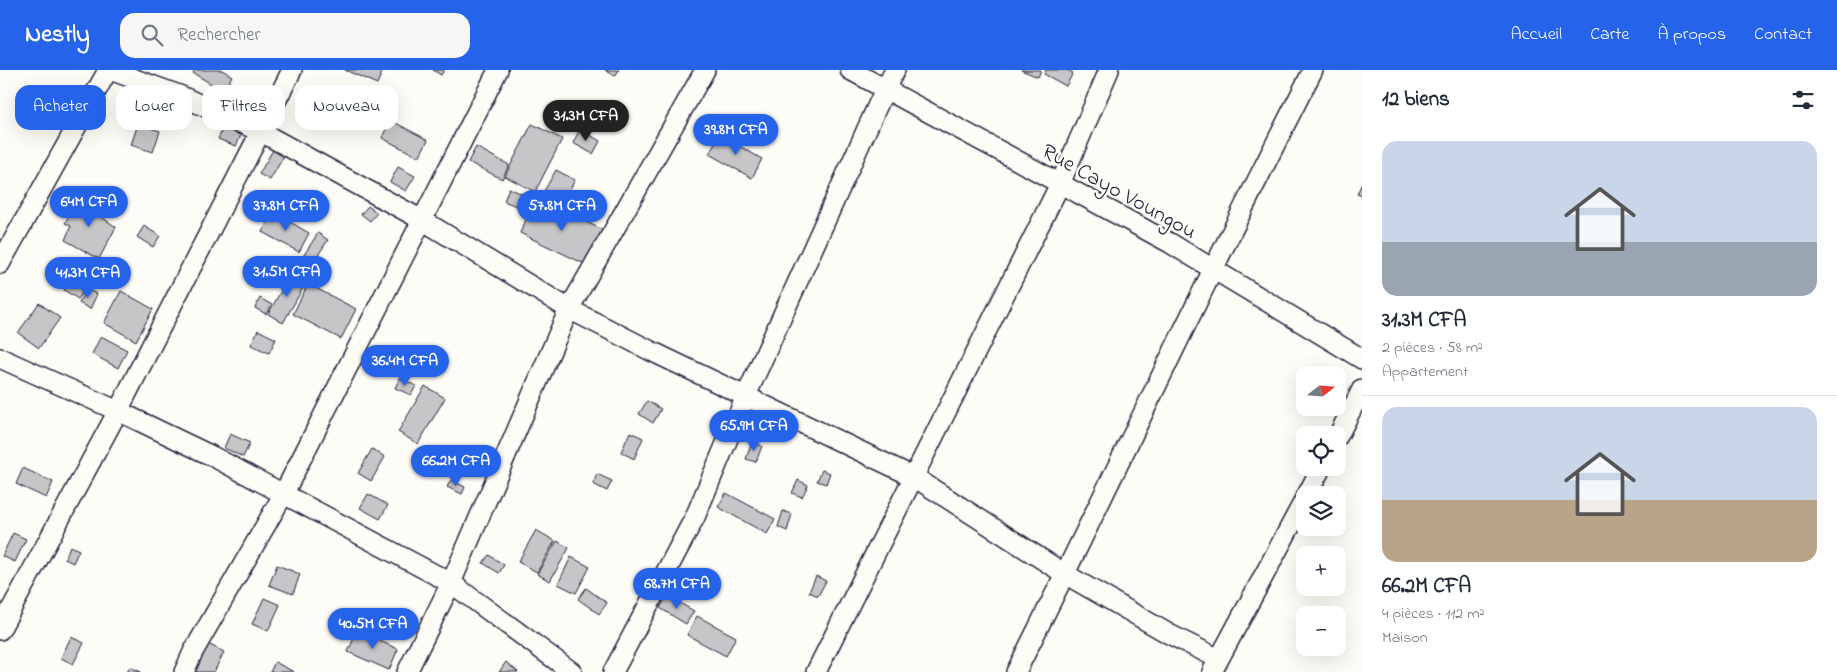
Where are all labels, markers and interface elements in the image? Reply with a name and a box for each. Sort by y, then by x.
search box [120,13,470,58]
text: Nestly [25,18,90,53]
icon: search [138,21,166,49]
text: Rechercher [178,22,260,49]
text: Accueil [1510,22,1562,48]
text: Carte [1590,22,1629,48]
text: À propos [1657,22,1726,48]
text: Contact [1754,22,1812,48]
chip: Acheter [15,85,106,130]
chip: Louer [116,85,192,130]
chip: Filtres [202,85,285,130]
chip: Nouveau [295,85,398,130]
text: 12 biens [1382,85,1450,115]
icon: filters [1789,86,1817,114]
pin: 31.3M CFA [529,100,643,142]
text: 31.3M CFA [554,104,618,128]
pin: 39.8M CFA [679,114,793,156]
text: 39.8M CFA [704,118,768,142]
street label: Rue Cayo Voungou [1035,137,1202,249]
icon: home [1555,174,1645,264]
pin: 64M CFA [43,186,135,228]
text: 64M CFA [61,190,117,214]
pin: 37.8M CFA [229,190,343,232]
pin: 57.8M CFA [505,190,619,232]
text: 37.8M CFA [253,194,319,218]
text: 57.8M CFA [528,194,596,218]
pin: 41.3M CFA [31,256,145,299]
pin: 31.5M CFA [230,256,344,298]
text: 31.5M CFA [254,260,320,284]
text: 41.3M CFA [56,261,120,285]
text: 31.3M CFA [1382,306,1466,336]
text: 2 pièces · 58 m² [1382,336,1483,360]
pin: 36.4M CFA [348,344,462,387]
text: 36.4M CFA [372,349,438,373]
text: Appartement [1382,360,1468,384]
north arrow [1296,366,1346,416]
map controls [1296,366,1346,656]
pin: 65.9M CFA [697,410,811,452]
text: 65.9M CFA [721,414,788,438]
button: locate [1296,426,1346,476]
icon: home [1555,439,1645,529]
pin: 66.2M CFA [399,444,513,487]
text: 66.2M CFA [422,449,490,473]
button: layers [1296,486,1346,536]
button: + [1296,546,1346,596]
pin: 68.7M CFA [620,568,734,610]
text: 68.7M CFA [644,572,710,596]
text: 66.2M CFA [1382,572,1471,602]
text: 4 pièces · 112 m² [1382,602,1484,626]
button: − [1296,606,1346,656]
pin: 40.5M CFA [316,608,430,650]
text: 40.5M CFA [339,612,407,636]
text: Maison [1382,626,1428,650]

